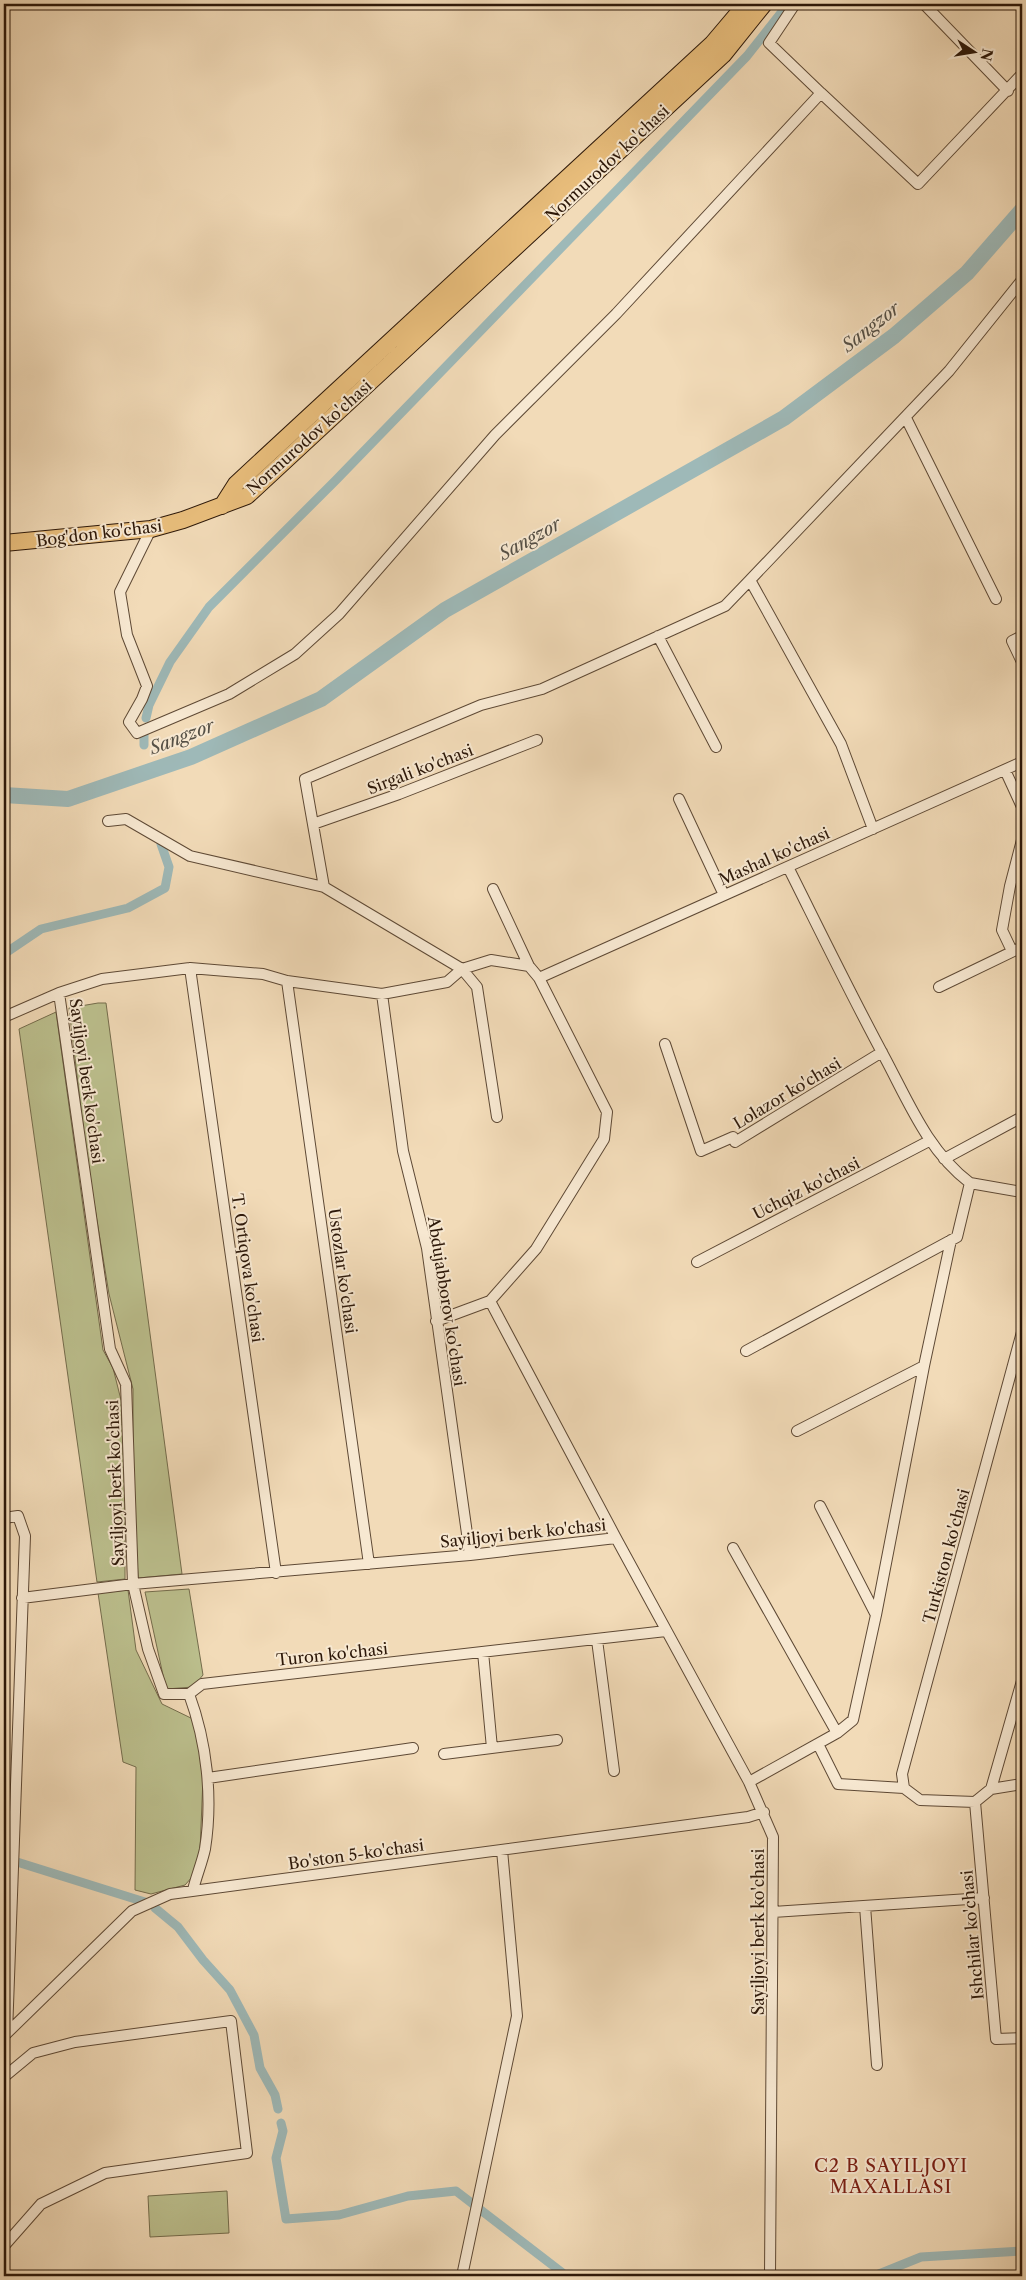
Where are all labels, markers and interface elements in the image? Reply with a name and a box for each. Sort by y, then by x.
north arrow [948,28,998,78]
text: N [977,47,997,63]
street label: Normurodov ko'chasi [541,100,673,226]
water label: Sangzor [837,296,906,357]
street label: Normurodov ko'chasi [242,375,376,499]
water label: Sangzor [494,512,566,566]
street label: Bog'don ko'chasi [35,515,163,551]
water label: Sangzor [145,714,219,760]
street label: Sirgali ko'chasi [364,740,476,798]
street label: Mashal ko'chasi [716,823,833,889]
street label: Sayiljoyi berk ko'chasi [66,997,109,1165]
street label: Lolazor ko'chasi [729,1053,845,1133]
street label: Uchqiz ko'chasi [749,1152,863,1224]
street label: T. Ortiqova ko'chasi [228,1192,268,1344]
street label: Ustozlar ko'chasi [324,1207,362,1335]
street label: Abdujabborov ko'chasi [424,1214,470,1387]
street label: Sayiljoyi berk ko'chasi [102,1399,128,1567]
street label: Turkiston ko'chasi [918,1486,974,1626]
street label: Sayiljoyi berk ko'chasi [439,1514,607,1552]
street label: Turon ko'chasi [275,1638,389,1670]
street label: Bo'ston 5-ko'chasi [287,1835,425,1873]
street label: Sayiljoyi berk ko'chasi [748,1849,768,2015]
street label: Ishchilar ko'chasi [956,1869,988,2001]
district label: C2 B SAYILJOYI MAXALLASI [814,2155,968,2198]

